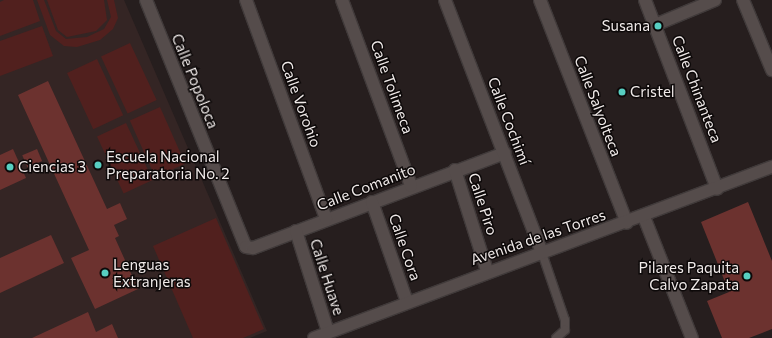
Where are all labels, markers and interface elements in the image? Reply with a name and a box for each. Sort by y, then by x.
place label: Susana [602,17,650,35]
marker: Susana [653,21,663,31]
street label: Calle Popoloca [168,31,222,131]
street label: Calle Chinanteca [668,33,726,145]
street label: Calle Tolimeca [367,38,417,136]
street label: Calle Salyolteca [571,53,625,159]
street label: Calle Vorohio [277,58,325,150]
street label: Calle Cochimí [484,75,534,167]
place label: Cristel [630,83,675,101]
marker: Cristel [617,87,627,97]
place label: Escuela Nacional Preparatoria No. 2 [106,147,230,182]
place label: Ciencias 3 [18,158,86,176]
marker: Escuela Nacional Preparatoria No. 2 [93,160,103,170]
street label: Calle Comanito [314,160,418,214]
marker: Ciencias 3 [5,162,15,172]
street label: Calle Piro [464,171,502,237]
street label: Avenida de las Torres [468,205,608,269]
street label: Calle Cora [385,211,425,283]
street label: Calle Huave [306,237,348,317]
place label: Lenguas Extranjeras [113,255,191,290]
place label: Pilares Paquita Calvo Zapata [638,258,739,293]
marker: Lenguas Extranjeras [100,268,110,278]
marker: Pilares Paquita Calvo Zapata [742,271,752,281]

